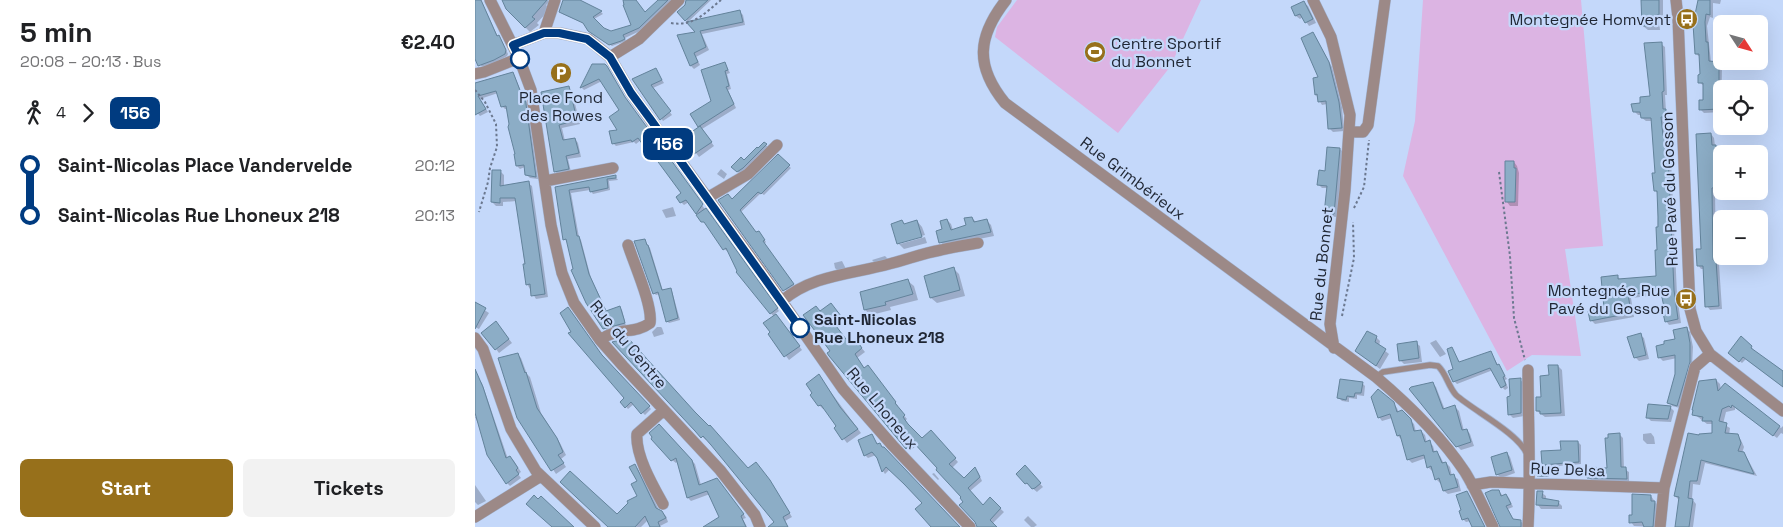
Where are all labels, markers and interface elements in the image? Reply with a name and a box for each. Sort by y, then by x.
bus stop icon: Montegnée Homvent [1675,7,1699,31]
place label: Montegnée Homvent [1509,9,1671,30]
text: 5 min [20,14,93,50]
north arrow [1713,15,1767,70]
map controls [1713,15,1768,265]
text: €2.40 [401,30,455,55]
place label: Centre Sportif du Bonnet [1111,33,1221,72]
sports icon: Centre Sportif du Bonnet [1083,40,1107,64]
unlabelled marker [510,49,530,69]
text: 20:08 – 20:13 · Bus [20,51,162,72]
parking icon: Place Fond des Rowes [549,61,573,85]
button: locate [1713,80,1768,135]
place label: Place Fond des Rowes [519,87,603,126]
icon: walk [20,99,48,127]
icon: forward [74,99,102,127]
text: 156 [120,101,150,124]
text: 4 [56,102,66,123]
street label: Rue Pavé du Gosson [1656,111,1683,267]
line badge: 156 [639,128,697,160]
text: 156 [653,132,683,155]
street label: Rue Grimbérieux [1076,132,1189,225]
button: + [1713,145,1768,200]
text: Saint-Nicolas Place Vandervelde [58,153,353,178]
text: 20:12 [415,155,455,176]
text: Saint-Nicolas Rue Lhoneux 218 [58,203,340,228]
text: 20:13 [415,205,455,226]
street label: Rue du Bonnet [1305,206,1338,322]
button: − [1713,210,1768,265]
place label: Montegnée Rue Pavé du Gosson [1548,280,1670,319]
bus stop icon: Montegnée Rue Pavé du Gosson [1674,287,1698,311]
street label: Rue du Centre [585,296,672,393]
place label: Saint-Nicolas Rue Lhoneux 218 [814,309,945,348]
marker: Saint-Nicolas Rue Lhoneux 218 [790,318,810,338]
street label: Rue Lhoneux [842,363,923,454]
street label: Rue Delsa [1530,458,1606,481]
button: Start [20,459,233,517]
button: Tickets [243,459,455,517]

